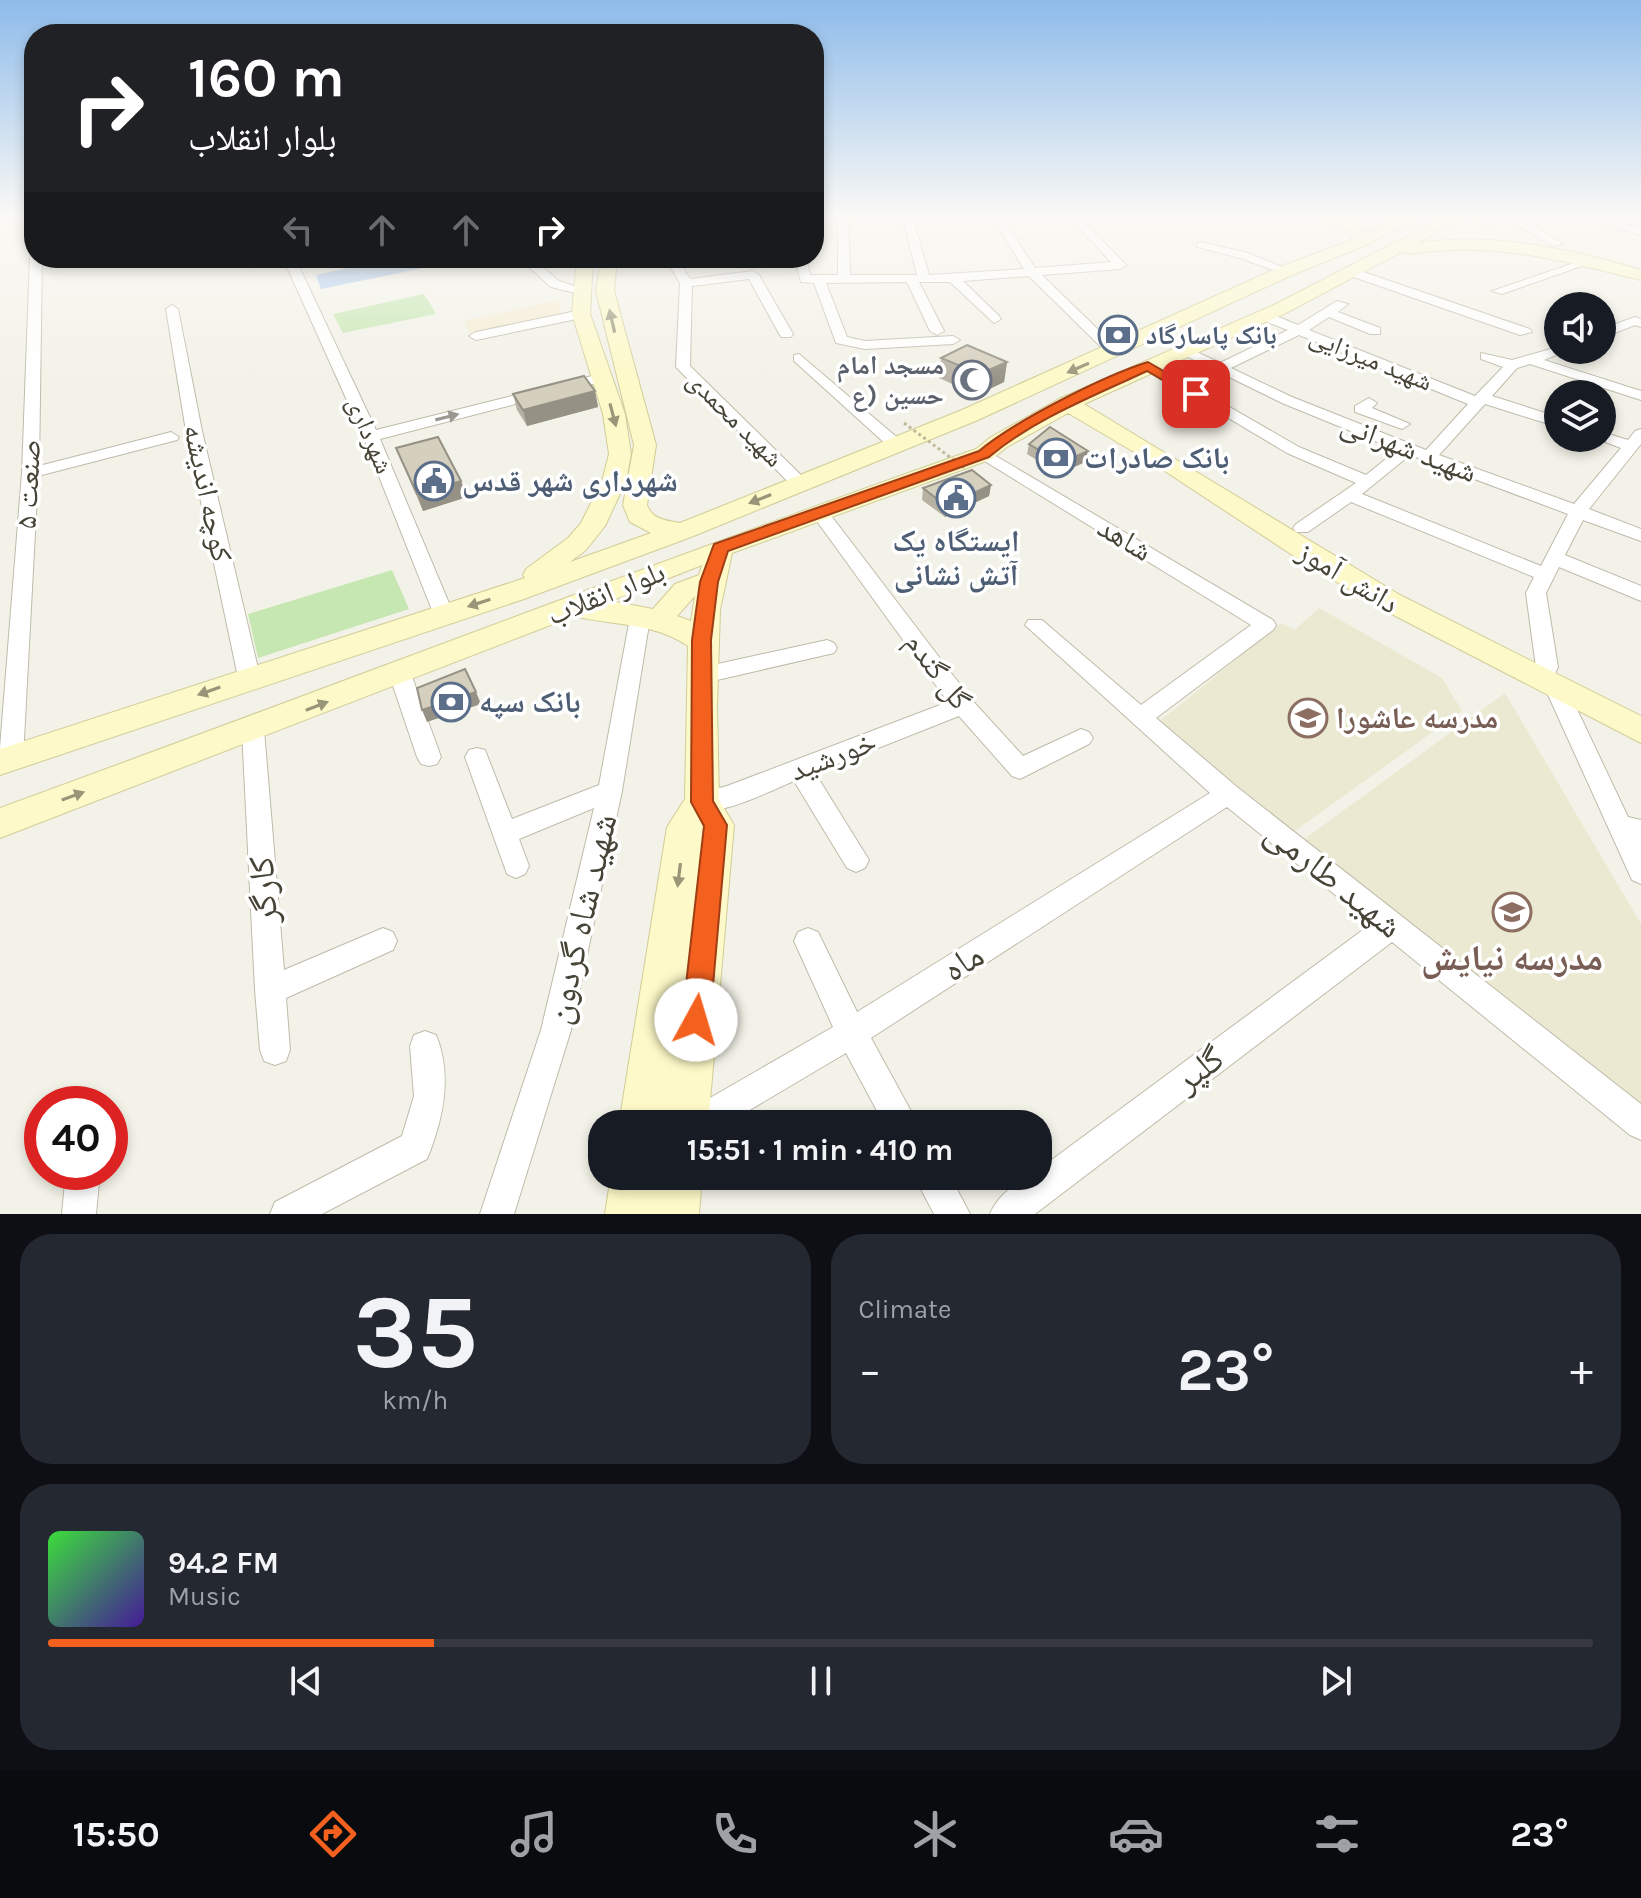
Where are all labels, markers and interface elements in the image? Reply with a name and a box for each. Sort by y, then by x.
text: 160 m [188,45,345,110]
icon: right [56,56,160,160]
text: بلوار انقلاب [188,117,337,159]
icon: left [276,208,320,252]
icon: ahead [360,208,404,252]
icon: ahead [444,208,488,252]
icon: right [528,208,572,252]
map controls [1544,292,1616,452]
button: sound [1544,292,1616,364]
one-way arrow [606,308,618,333]
bank icon: بانک پاسارگاد [1097,314,1139,356]
place label: بانک پاسارگاد [1146,320,1277,351]
street label: شهید میرزایی [1305,320,1437,398]
place label: مسجد امام حسین (ع [837,350,944,412]
mosque icon: مسجد امام حسین (ع [951,359,993,401]
pin [1162,360,1230,428]
one-way arrow [1066,361,1090,374]
street label: شهید محمدی [680,364,790,474]
icon: arrive [1174,372,1218,416]
button: layers [1544,380,1616,452]
street label: شهرداری [340,392,400,478]
one-way arrow [607,402,619,427]
street label: شهید شهرانی [1336,406,1482,490]
one-way arrow [434,410,459,422]
street label: کوچه اندیشه [176,421,240,565]
bank icon: بانک صادرات [1035,437,1077,479]
street label: صنعت ۵ [8,438,48,530]
place label: بانک صادرات [1084,440,1229,476]
public building icon: شهرداری شهر قدس [413,460,455,502]
place label: شهرداری شهر قدس [462,463,678,499]
public building icon: ایستگاه یک آتش نشانی [935,477,977,519]
one-way arrow [748,492,772,505]
street label: شاهد [1091,509,1159,569]
place label: ایستگاه یک آتش نشانی [893,523,1019,593]
street label: دانش آموز [1290,532,1405,621]
street label: بلوار انقلاب [542,553,670,633]
one-way arrow [466,598,490,610]
street label: گل گندم [897,625,979,717]
bank icon: بانک سپه [430,681,472,723]
place label: بانک سپه [479,684,581,720]
one-way arrow [197,685,221,697]
school or university icon: مدرسه عاشورا [1287,697,1329,739]
one-way arrow [305,699,329,712]
place label: مدرسه عاشورا [1336,700,1498,736]
street label: خورشید [785,723,881,789]
one-way arrow [61,789,85,802]
street label: شهید شاه گردون [536,810,626,1028]
street label: شهید طارمی [1257,811,1411,947]
street label: کارگر [240,855,286,926]
one-way arrow [672,863,685,888]
school or university icon: مدرسه نیایش [1491,891,1533,933]
street label: ماه [935,934,991,990]
place label: مدرسه نیایش [1421,937,1603,979]
position arrow [654,978,738,1062]
street label: گلپر [1165,1037,1232,1102]
speed limit sign: 40 [24,1086,128,1190]
text: 15:51 · 1 min · 410 m [687,1132,953,1168]
text: 35 [353,1272,478,1393]
text: Climate [859,1294,951,1325]
text: 23° [1177,1335,1274,1405]
text: − [859,1345,882,1396]
text: + [1570,1345,1593,1396]
text: km/h [382,1385,448,1416]
text: 94.2 FM [168,1545,279,1581]
text: Music [168,1581,241,1612]
icon: previous [284,1659,328,1703]
icon: pause [799,1659,843,1703]
icon: next [1314,1659,1358,1703]
icon: directions [305,1806,361,1862]
icon: music [506,1806,562,1862]
icon: phone [707,1806,763,1862]
icon: climate [907,1806,963,1862]
icon: car [1108,1806,1164,1862]
icon: filters [1309,1806,1365,1862]
text: 15:50 [72,1813,160,1855]
text: 23° [1510,1813,1568,1855]

